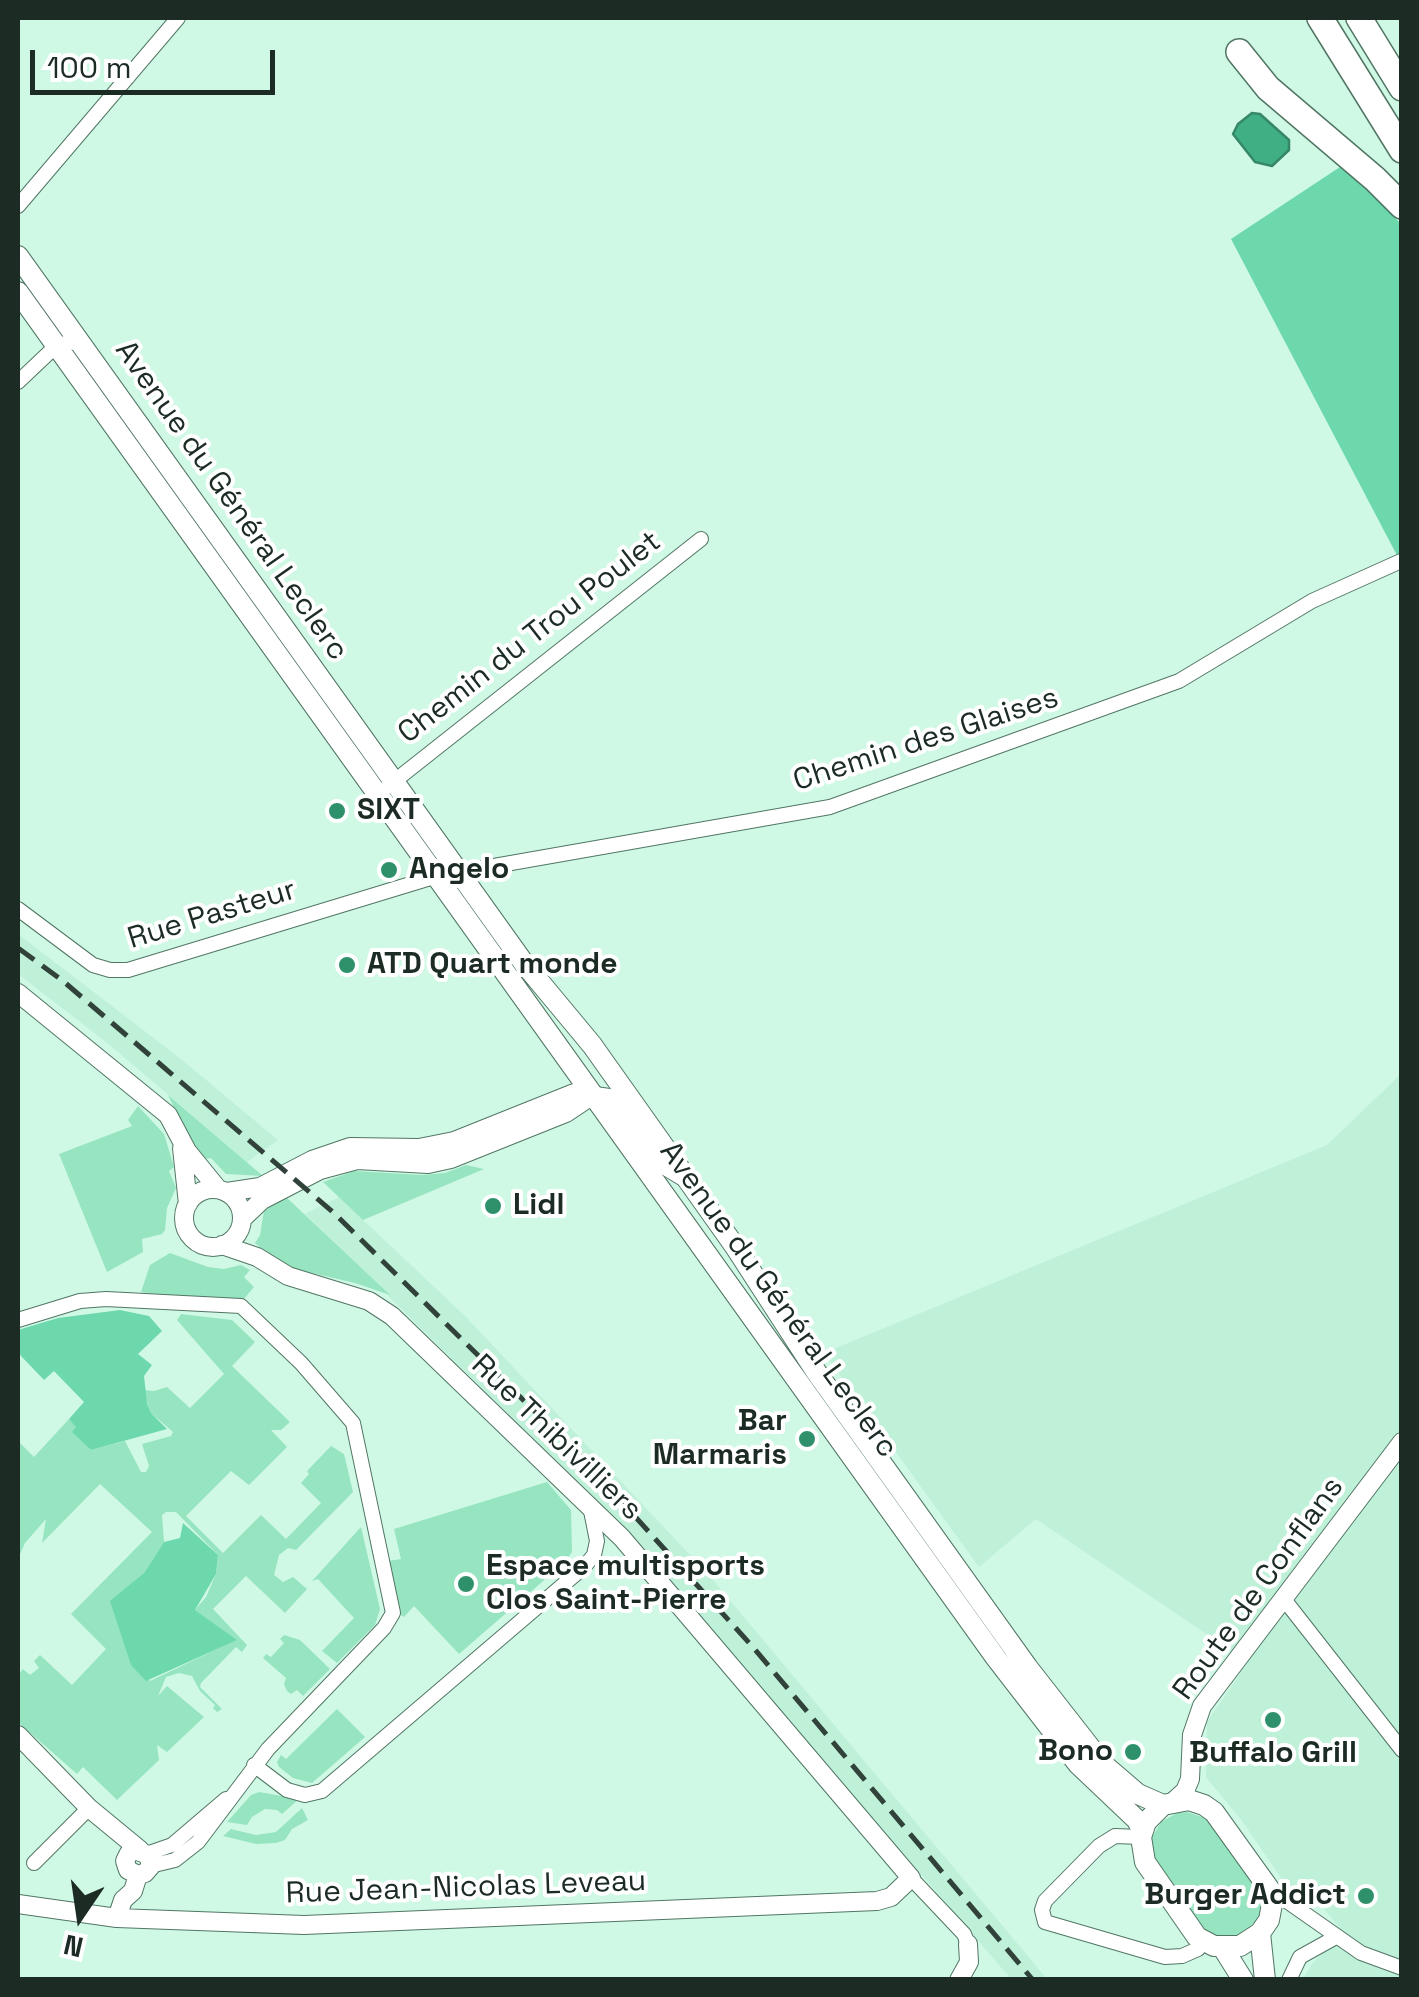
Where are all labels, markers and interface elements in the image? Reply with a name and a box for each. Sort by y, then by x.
scale bar [35,30,280,92]
text: 100 m [47,48,132,87]
street label: Avenue du Général Leclerc [107,334,355,668]
street label: Chemin du Trou Poulet [391,524,669,752]
street label: Chemin des Glaises [789,680,1063,800]
place label: SIXT [357,793,420,829]
marker: SIXT [326,800,348,822]
place label: Angelo [409,852,509,888]
marker: Angelo [378,859,400,881]
street label: Rue Pasteur [124,872,300,958]
place label: ATD Quart monde [367,947,618,983]
marker: ATD Quart monde [336,954,358,976]
street label: Avenue du Général Leclerc [651,1135,905,1465]
place label: Lidl [513,1188,564,1224]
marker: Lidl [482,1195,504,1217]
street label: Rue Thibivilliers [463,1348,649,1528]
place label: Bar Marmaris [653,1404,787,1474]
marker: Bar Marmaris [796,1428,818,1450]
street label: Route de Conflans [1166,1471,1352,1707]
place label: Espace multisports Clos Saint-Pierre [486,1549,765,1620]
marker: Espace multisports Clos Saint-Pierre [455,1573,477,1595]
marker: Buffalo Grill [1262,1709,1284,1731]
place label: Bono [1038,1734,1113,1770]
place label: Buffalo Grill [1189,1736,1357,1772]
marker: Bono [1122,1741,1144,1763]
street label: Rue Jean-Nicolas Leveau [285,1864,647,1912]
north arrow [30,1867,130,1967]
place label: Burger Addict [1144,1878,1346,1914]
marker: Burger Addict [1355,1885,1377,1907]
text: N [60,1927,86,1966]

